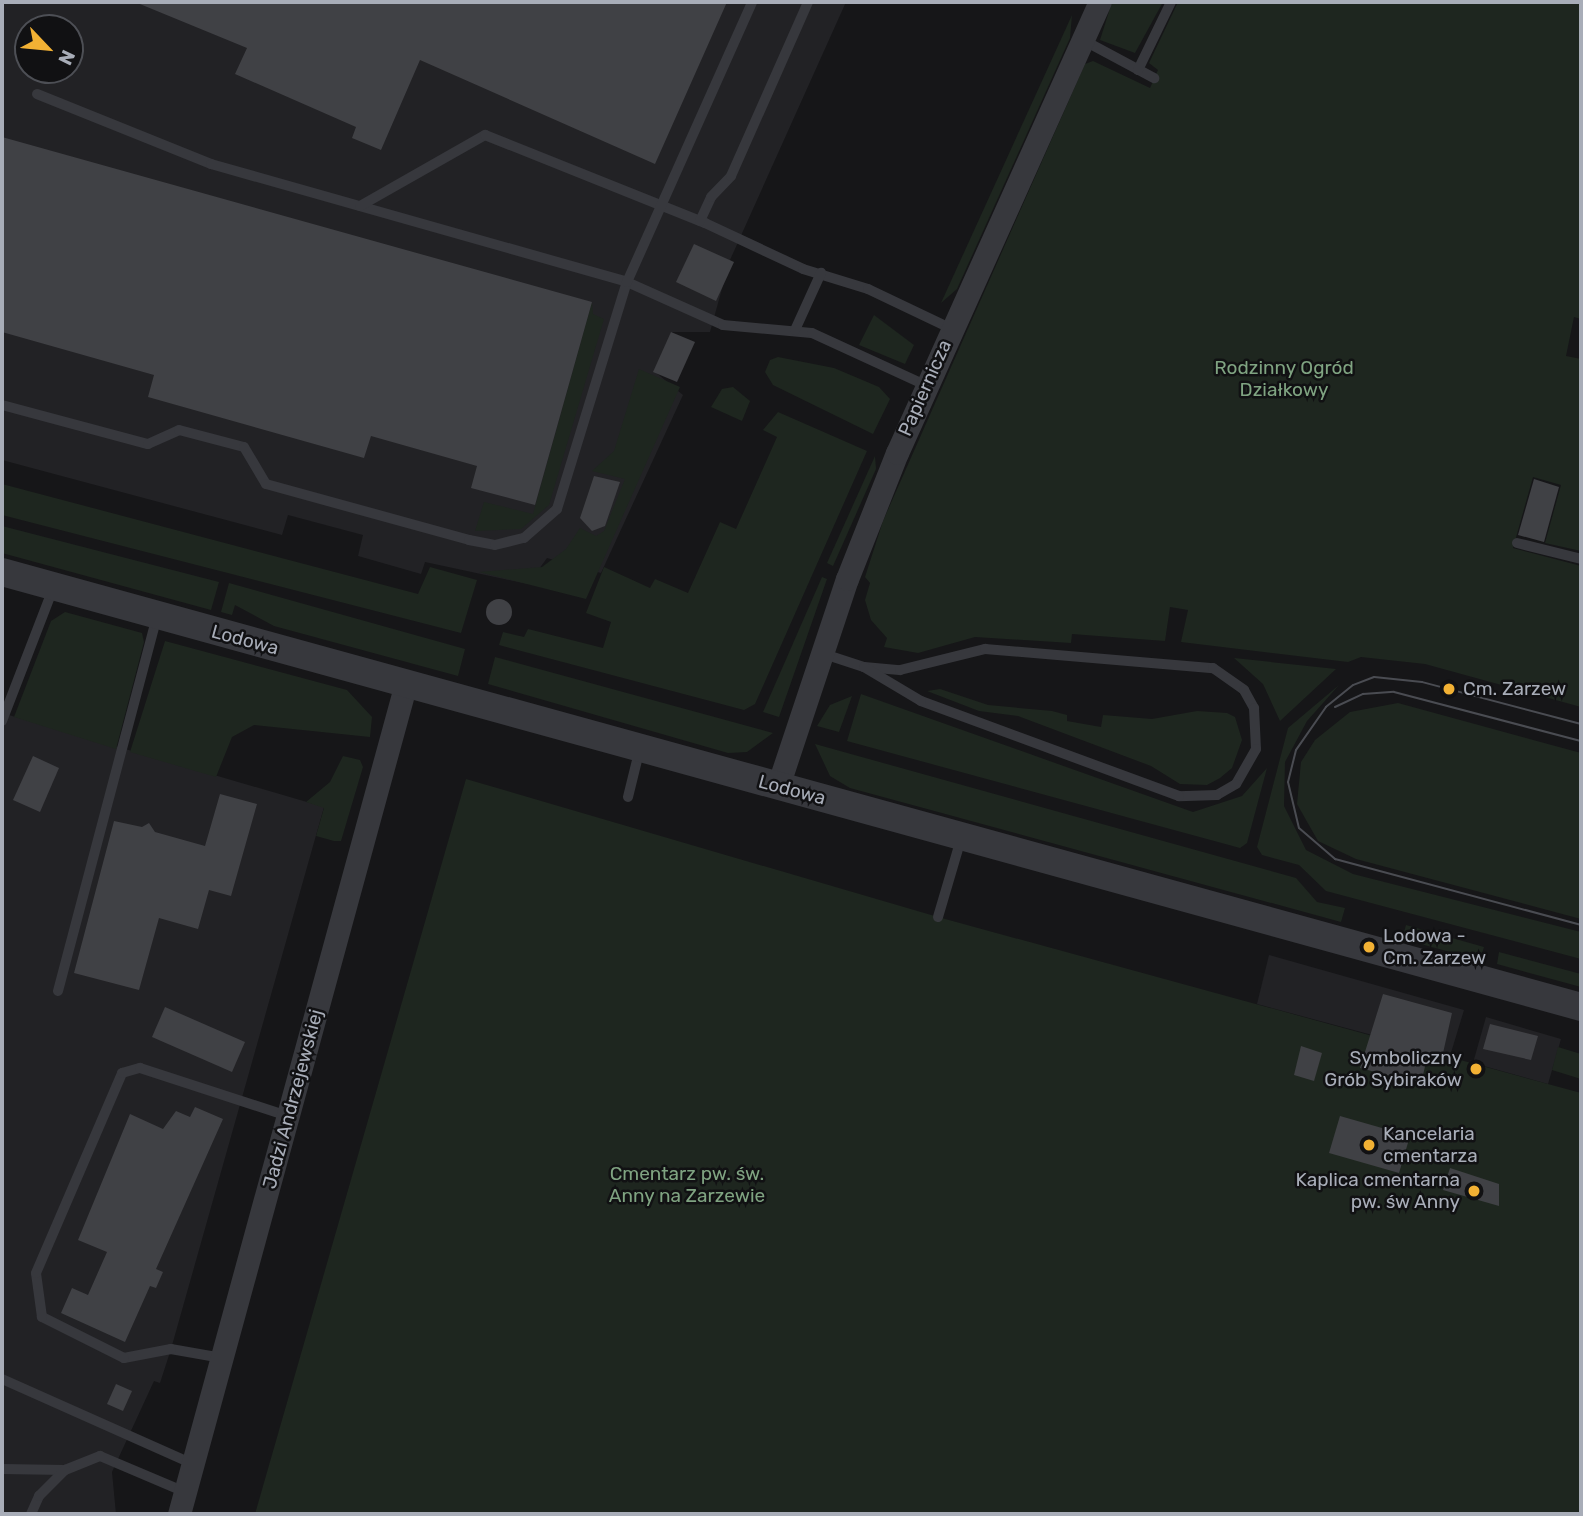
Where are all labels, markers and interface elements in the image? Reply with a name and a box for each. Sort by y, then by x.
north arrow [14,14,84,84]
text: N [53,46,80,69]
street label: Papiernicza [894,336,956,440]
park label: Rodzinny Ogród Działkowy [1214,357,1354,401]
street label: Lodowa [209,620,281,660]
place label: Cm. Zarzew [1463,678,1566,700]
marker: Cm. Zarzew [1441,681,1457,697]
street label: Lodowa [756,770,828,810]
place label: Lodowa - Cm. Zarzew [1383,925,1486,969]
marker: Lodowa - Cm. Zarzew [1361,939,1377,955]
street label: Jadzi Andrzejewskiej [258,1007,328,1191]
place label: Symboliczny Grób Sybiraków [1324,1047,1462,1091]
marker: Symboliczny Grób Sybiraków [1468,1061,1484,1077]
place label: Kancelaria cmentarza [1383,1123,1478,1167]
marker: Kancelaria cmentarza [1361,1137,1377,1153]
park label: Cmentarz pw. św. Anny na Zarzewie [609,1163,765,1207]
place label: Kaplica cmentarna pw. św Anny [1296,1169,1460,1213]
marker: Kaplica cmentarna pw. św Anny [1466,1183,1482,1199]

